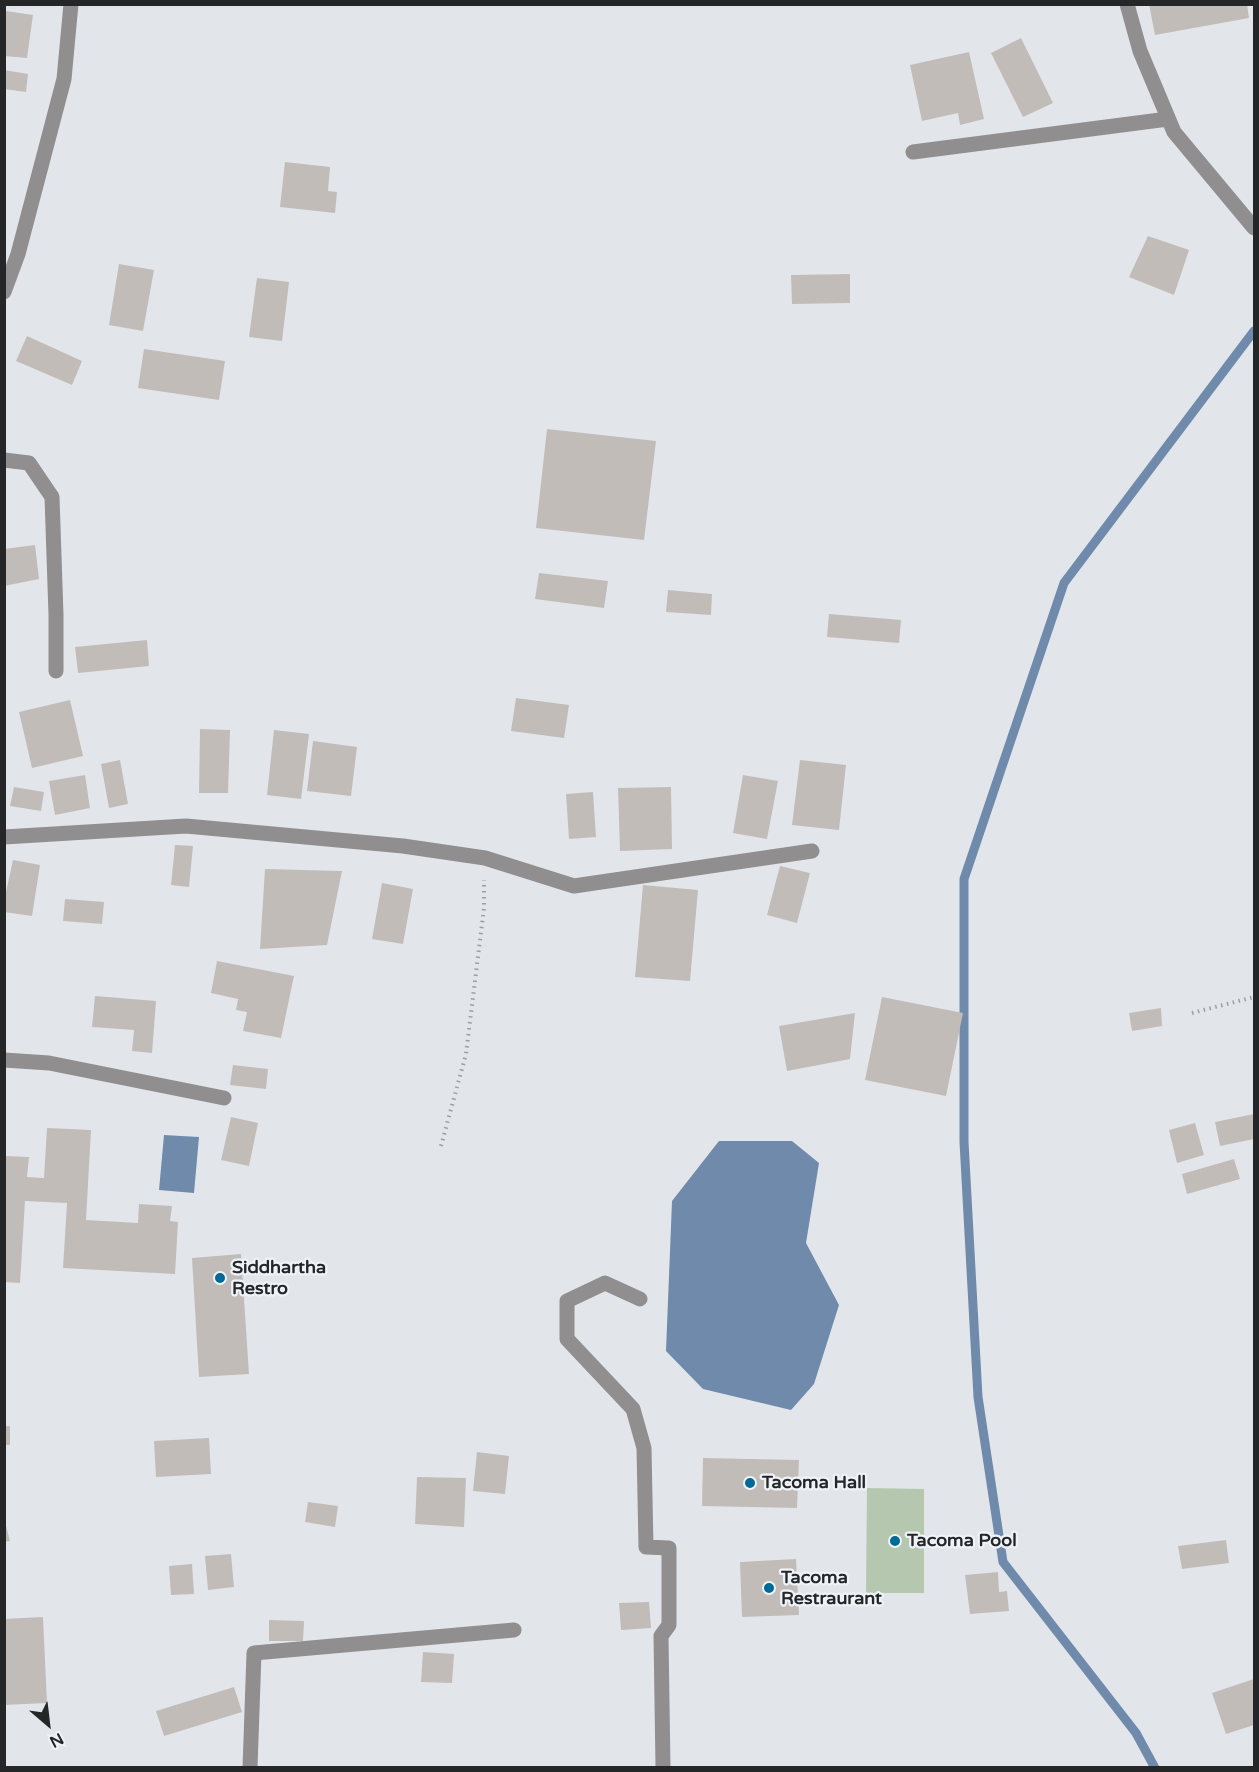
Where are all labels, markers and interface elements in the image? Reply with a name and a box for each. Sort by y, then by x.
place label: Siddhartha Restro [232,1257,326,1300]
marker: Siddhartha Restro [213,1271,227,1285]
place label: Tacoma Hall [762,1472,866,1494]
marker: Tacoma Hall [743,1476,757,1490]
place label: Tacoma Pool [907,1530,1017,1552]
marker: Tacoma Pool [888,1534,902,1548]
place label: Tacoma Restraurant [781,1567,882,1610]
marker: Tacoma Restraurant [762,1581,776,1595]
north arrow [18,1694,78,1754]
text: N [46,1728,67,1752]

